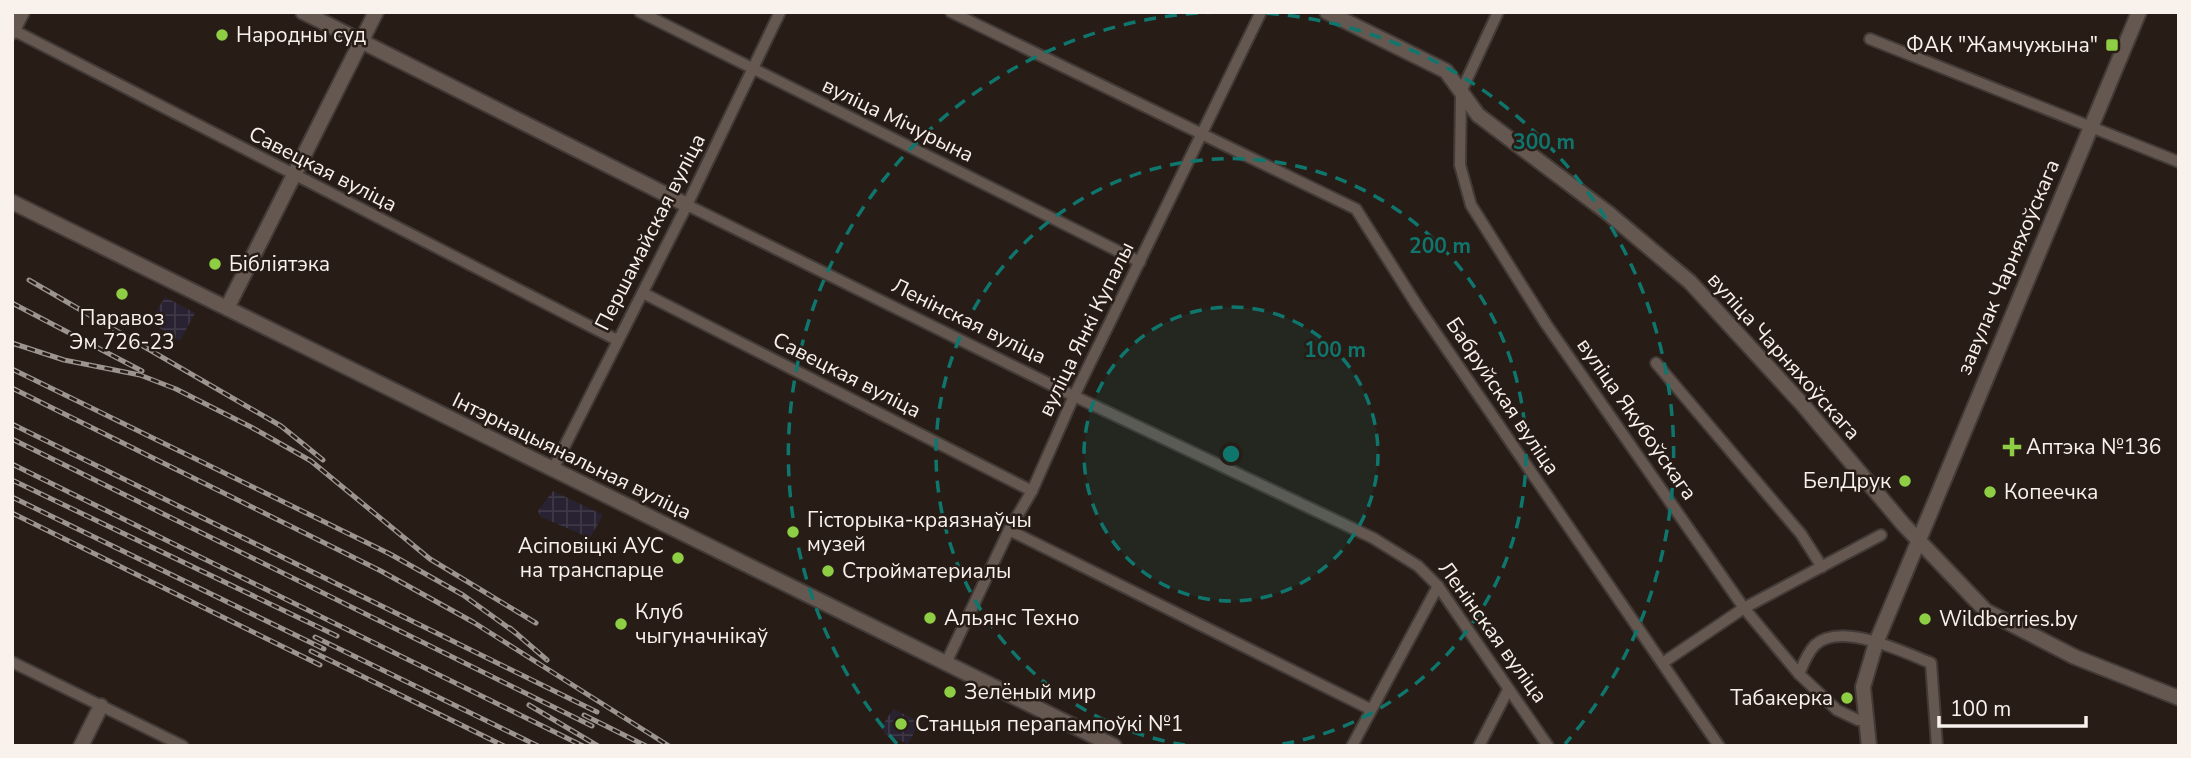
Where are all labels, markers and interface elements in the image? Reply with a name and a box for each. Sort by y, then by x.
place label: Народны суд [236,21,366,49]
marker: Народны суд [214,27,230,43]
place label: ФАК "Жамчужына" [1906,31,2098,59]
marker: ФАК "Жамчужына" [2104,37,2120,53]
street label: вуліца Мічурына [818,71,978,169]
street label: Савецкая вуліца [244,120,402,218]
text: 300 m [1513,128,1575,156]
street label: Першамайская вуліца [588,129,712,335]
street label: завулак Чарняхоўскага [1950,155,2066,379]
text: 200 m [1409,232,1471,260]
street label: вуліца Янкі Купалы [1032,237,1140,421]
place label: Бібліятэка [229,250,330,278]
marker: Бібліятэка [207,256,223,272]
street label: вуліца Чарняхоўскага [1701,266,1867,446]
street label: Ленінская вуліца [887,271,1051,371]
marker: Паравоз Эм 726-23 [114,286,130,302]
place label: Паравоз Эм 726-23 [69,304,175,356]
street label: Бабруйская вуліца [1440,312,1566,480]
street label: Савецкая вуліца [768,326,926,424]
street label: вуліца Якубоўскага [1571,332,1703,506]
text: 100 m [1304,336,1366,364]
street label: Інтэрнацыянальная вуліца [448,386,696,526]
place label: Аптэка №136 [2026,433,2161,461]
marker: Аптэка №136 [2004,439,2020,455]
centre of rings [1219,442,1243,466]
place label: БелДрук [1803,467,1892,495]
marker: БелДрук [1897,473,1913,489]
place label: Копеечка [2004,478,2098,506]
marker: Копеечка [1982,484,1998,500]
place label: Гісторыка-краязнаўчы музей [807,506,1032,558]
marker: Гісторыка-краязнаўчы музей [785,524,801,540]
place label: Асіповіцкі АУС на транспарце [518,532,664,584]
marker: Асіповіцкі АУС на транспарце [670,550,686,566]
street label: Ленінская вуліца [1432,556,1554,708]
place label: Стройматериалы [842,557,1011,585]
marker: Стройматериалы [820,563,836,579]
place label: Клуб чыгуначнікаў [635,598,768,650]
place label: Альянс Техно [944,604,1079,632]
place label: Wildberries.by [1939,605,2078,633]
marker: Альянс Техно [922,610,938,626]
marker: Wildberries.by [1917,611,1933,627]
marker: Клуб чыгуначнікаў [613,616,629,632]
place label: Зелёный мир [964,678,1096,706]
marker: Зелёный мир [942,684,958,700]
place label: Табакерка [1730,684,1833,712]
scale bar [1939,684,2086,728]
marker: Табакерка [1839,690,1855,706]
text: 100 m [1950,695,2011,723]
place label: Станцыя перапампоўкі №1 [915,710,1183,738]
marker: Станцыя перапампоўкі №1 [893,716,909,732]

